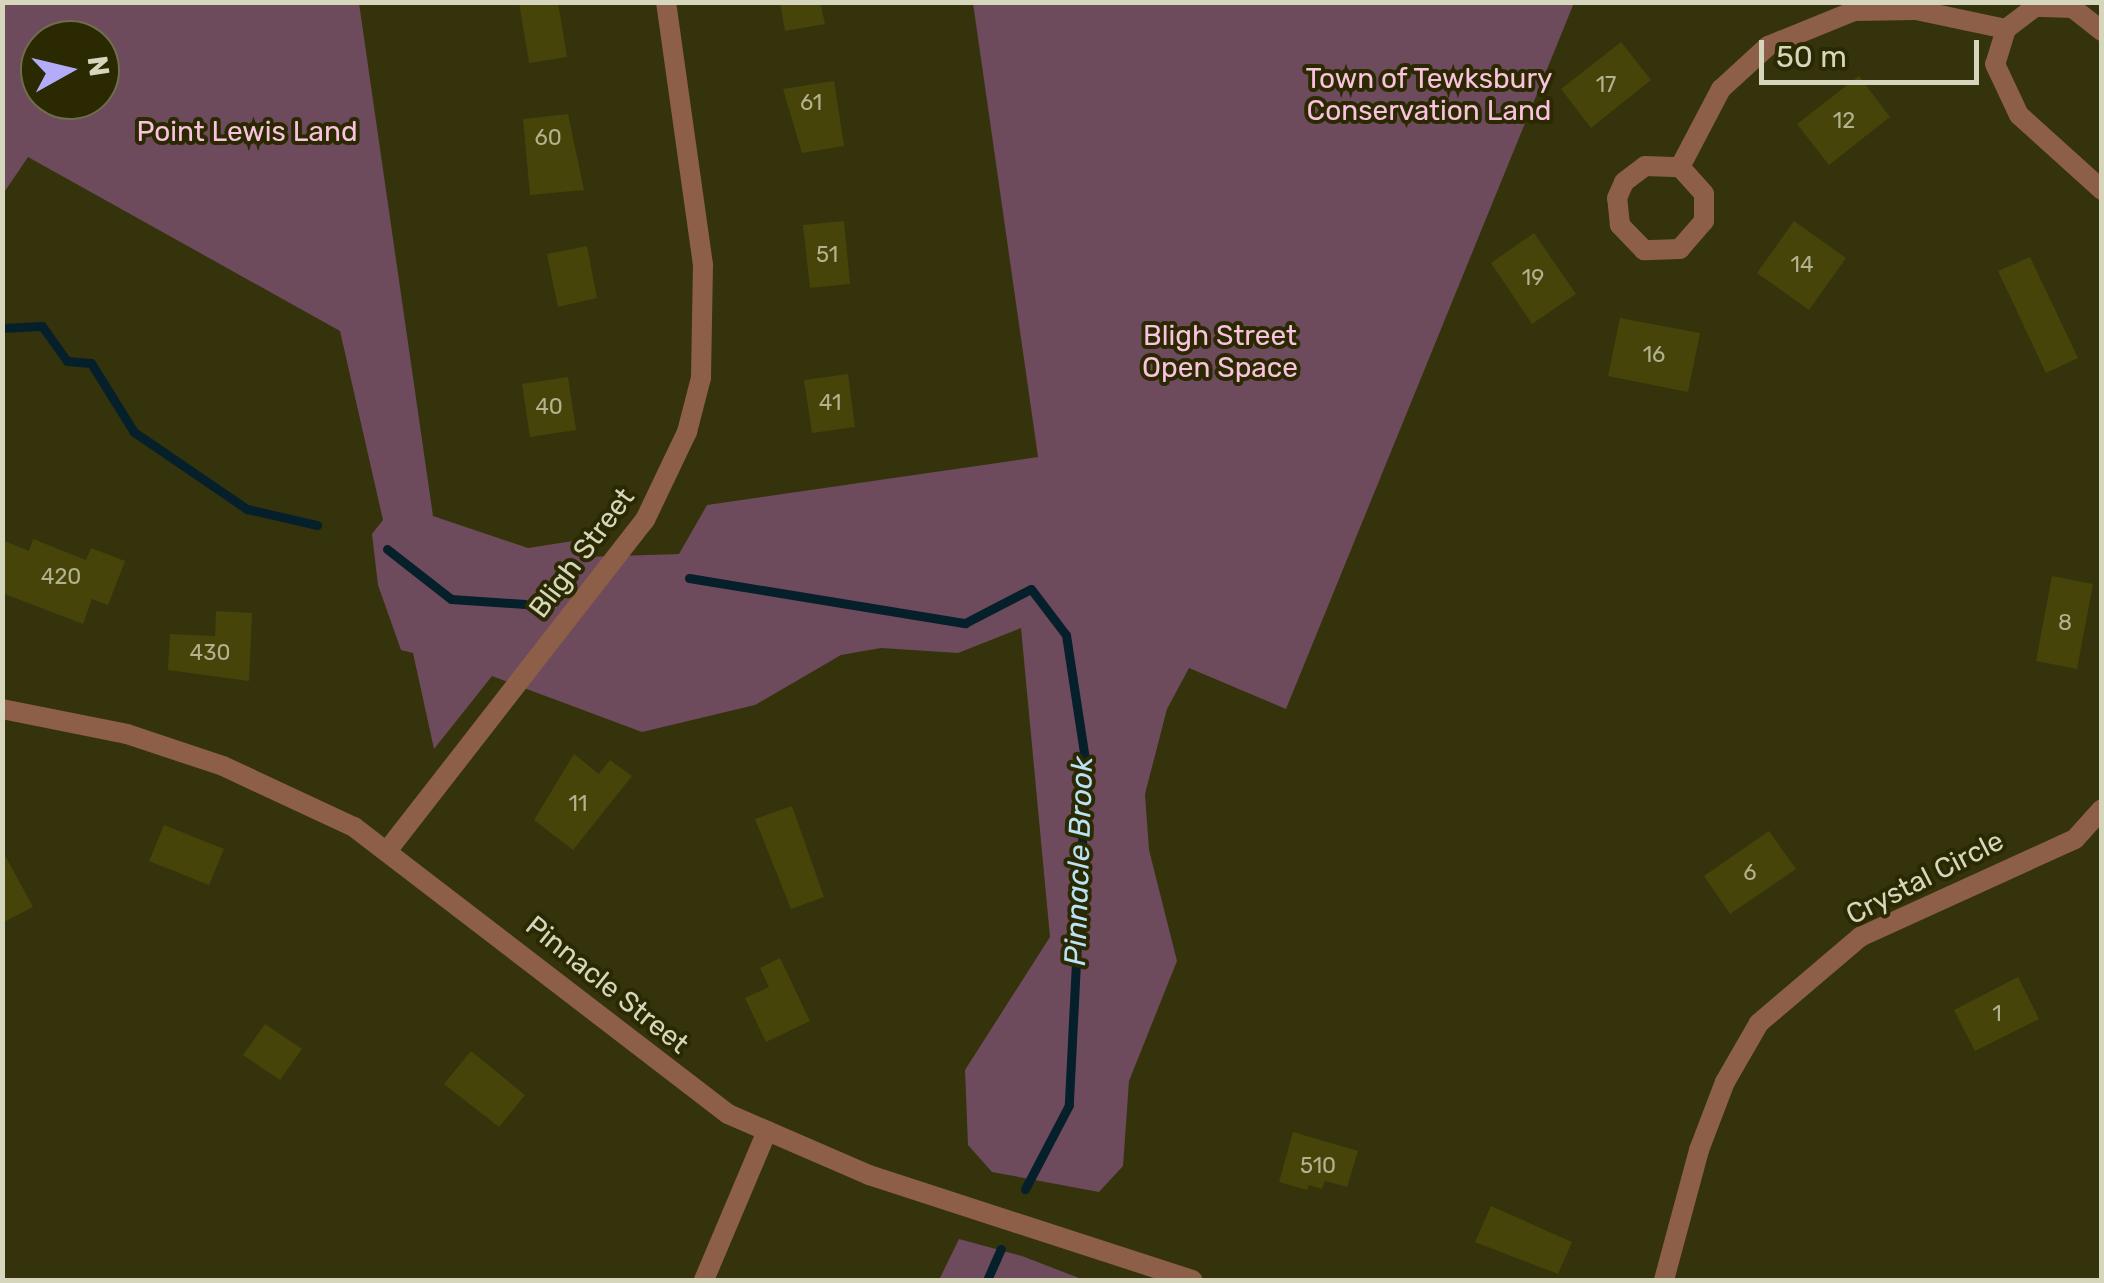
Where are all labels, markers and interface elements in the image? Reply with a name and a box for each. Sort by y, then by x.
north arrow [20,20,120,120]
scale bar [1764,20,1984,82]
text: 50 m [1776,39,1847,75]
text: N [80,54,116,78]
park label: Town of Tewksbury Conservation Land [1305,62,1553,128]
house number: 17 [1596,72,1616,98]
house number: 61 [800,90,822,116]
house number: 12 [1833,108,1855,134]
park label: Point Lewis Land [136,115,358,149]
house number: 60 [534,125,562,151]
house number: 51 [816,242,838,268]
house number: 14 [1790,252,1814,278]
house number: 19 [1522,265,1544,291]
park label: Bligh Street Open Space [1142,319,1298,385]
house number: 16 [1643,342,1665,368]
house number: 41 [819,390,841,416]
house number: 40 [535,394,563,420]
street label: Bligh Street [522,481,642,625]
house number: 420 [41,564,81,590]
house number: 8 [2058,610,2072,636]
house number: 430 [190,640,230,666]
water label: Pinnacle Brook [1057,756,1101,966]
house number: 11 [569,791,587,817]
street label: Crystal Circle [1841,824,2009,932]
house number: 6 [1743,860,1757,886]
street label: Pinnacle Street [519,909,695,1061]
house number: 1 [1992,1001,2002,1027]
house number: 510 [1300,1153,1336,1179]

